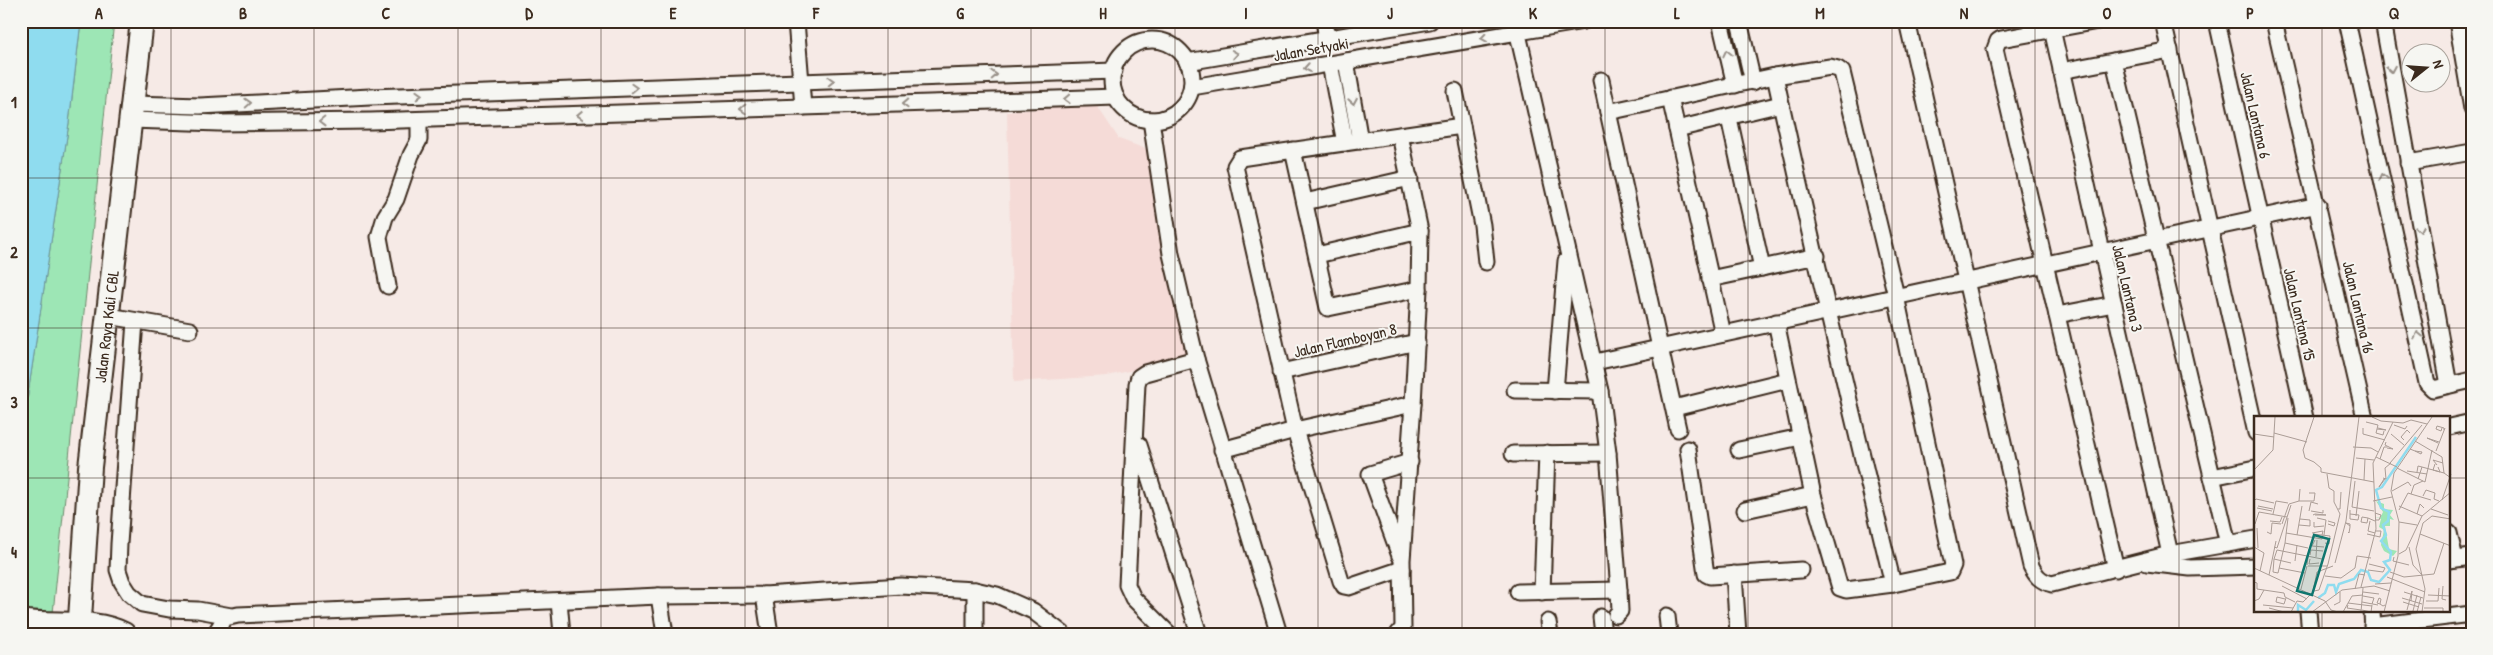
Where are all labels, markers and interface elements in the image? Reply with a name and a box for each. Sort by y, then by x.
text: A [95,2,103,24]
text: B [239,2,247,24]
text: C [382,2,391,24]
text: D [525,2,533,24]
text: E [669,2,677,24]
text: F [812,2,820,24]
text: G [956,2,964,24]
text: H [1099,2,1107,24]
text: I [1244,2,1248,24]
text: J [1387,2,1393,24]
text: K [1529,2,1538,24]
text: L [1674,2,1680,24]
text: M [1815,2,1825,24]
text: N [1960,2,1969,24]
text: O [2103,2,2112,24]
text: P [2246,2,2254,24]
text: Q [2389,2,2399,24]
street label: Jalan Setyaki [1272,32,1350,66]
one-way arrow [1480,32,1489,42]
north arrow [2400,42,2450,92]
one-way arrow [1231,49,1240,59]
one-way arrow [1722,49,1733,58]
text: N [2429,58,2449,71]
one-way arrow [1302,62,1311,72]
one-way arrow [2386,65,2396,74]
street label: Jalan Lantana 6 [2235,69,2277,161]
one-way arrow [990,70,998,80]
one-way arrow [828,75,836,86]
one-way arrow [630,82,638,93]
one-way arrow [416,90,423,100]
text: 1 [11,91,17,113]
one-way arrow [1063,94,1071,104]
one-way arrow [1348,96,1358,105]
one-way arrow [245,97,253,108]
one-way arrow [901,99,908,109]
one-way arrow [738,104,746,115]
one-way arrow [576,109,584,120]
one-way arrow [318,117,326,127]
one-way arrow [2378,172,2389,181]
one-way arrow [2414,225,2424,234]
text: 2 [10,241,18,263]
street label: Jalan Lantana 3 [2107,242,2149,334]
street label: Jalan Lantana 16 [2338,259,2380,355]
street label: Jalan Lantana 15 [2279,265,2321,363]
street label: Jalan Raya Kali CBL [89,269,124,384]
street label: Jalan Flamboyan 8 [1291,317,1399,363]
one-way arrow [2413,331,2424,340]
text: 3 [10,391,18,413]
inset map [2254,416,2450,612]
text: 4 [11,541,17,563]

